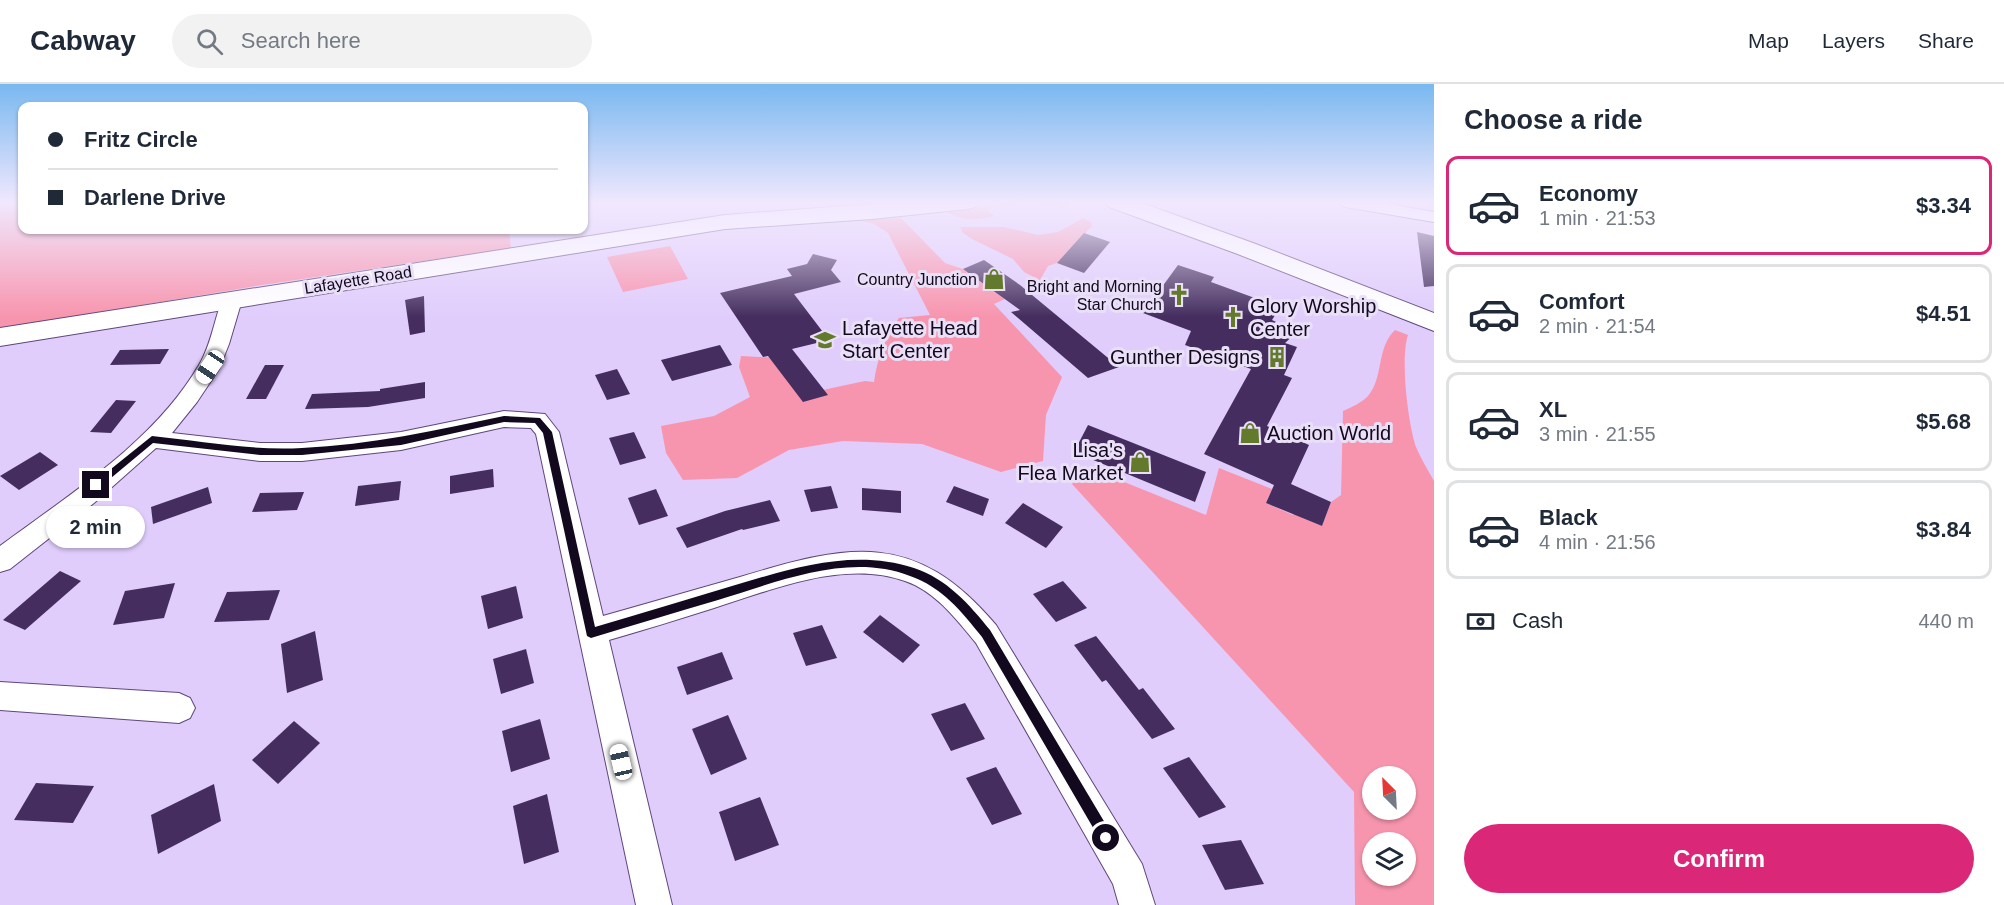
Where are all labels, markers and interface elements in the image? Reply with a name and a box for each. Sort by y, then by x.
search box [172,14,592,68]
text: Cabway [30,25,136,56]
icon: search [193,25,226,58]
text: Search here [241,28,361,53]
text: Map [1748,29,1789,52]
text: Layers [1822,29,1885,52]
text: Share [1918,29,1974,52]
text: Choose a ride [1464,105,1643,135]
text: Fritz Circle [84,127,198,152]
icon: car [1467,179,1521,233]
text: Economy [1539,181,1638,206]
text: Darlene Drive [84,185,226,210]
text: $3.34 [1916,193,1971,218]
text: 1 min · 21:53 [1539,207,1656,229]
street label: Lafayette Road [303,263,413,297]
shop icon: Country Junction [982,267,1006,291]
place label: Country Junction [857,271,977,288]
place label: Bright and Morning Star Church [1027,278,1162,313]
church icon: Bright and Morning Star Church [1167,283,1191,307]
icon: car [1467,287,1521,341]
text: Comfort [1539,289,1625,314]
place label: Glory Worship Center [1250,295,1376,340]
text: $4.51 [1916,301,1971,326]
church icon: Glory Worship Center [1221,305,1245,329]
text: 2 min · 21:54 [1539,315,1656,337]
place label: Lafayette Head Start Center [842,317,978,362]
school or university icon: Lafayette Head Start Center [813,328,837,352]
building icon: Gunther Designs [1265,345,1289,369]
place label: Gunther Designs [1110,346,1260,368]
car [192,347,228,387]
icon: car [1467,395,1521,449]
text: XL [1539,397,1567,422]
text: $5.68 [1916,409,1971,434]
shop icon: Auction World [1238,421,1262,445]
place label: Auction World [1267,422,1391,444]
text: 3 min · 21:55 [1539,423,1656,445]
place label: Lisa's Flea Market [1017,439,1123,484]
shop icon: Lisa's Flea Market [1128,450,1152,474]
route end [82,471,109,498]
icon: car [1467,503,1521,557]
text: Black [1539,505,1598,530]
callout: 2 min [46,506,146,548]
text: 2 min [69,516,122,538]
text: $3.84 [1916,517,1971,542]
text: 4 min · 21:56 [1539,531,1656,553]
icon: cash [1464,605,1497,638]
text: Cash [1512,608,1563,633]
text: 440 m [1918,610,1974,632]
car [608,742,634,782]
north arrow [1362,766,1416,820]
map controls [1362,766,1416,886]
route start [1092,824,1119,851]
button: Confirm [1464,824,1974,893]
button: layers [1362,832,1416,886]

